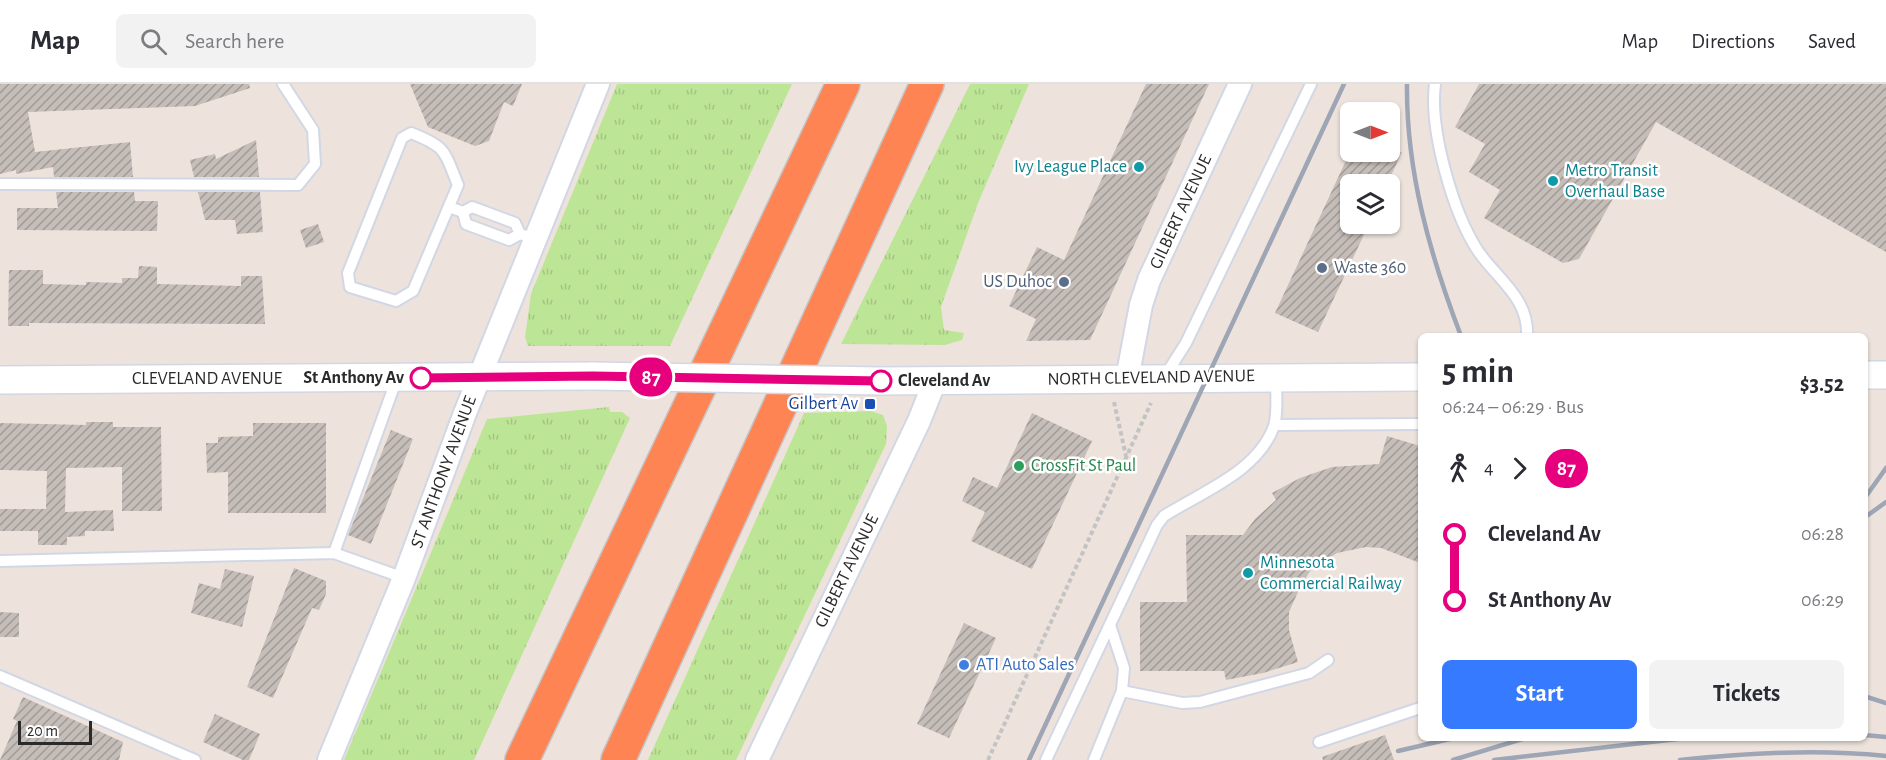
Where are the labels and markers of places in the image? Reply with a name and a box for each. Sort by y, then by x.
place label: Ivy League Place [1014,158,1127,176]
marker: Ivy League Place [1132,160,1146,174]
place label: Metro Transit Overhaul Base [1565,162,1665,201]
marker: Metro Transit Overhaul Base [1546,174,1560,188]
place label: Waste 360 [1334,259,1406,277]
marker: Waste 360 [1315,261,1329,275]
place label: US Duhoc [983,273,1052,291]
marker: US Duhoc [1057,275,1071,289]
marker: St Anthony Av [410,367,432,389]
place label: St Anthony Av [303,369,404,387]
marker: Cleveland Av [870,370,892,392]
place label: Cleveland Av [898,372,990,390]
place label: Gilbert Av [789,395,858,413]
marker: Gilbert Av [863,397,877,411]
place label: CrossFit St Paul [1031,457,1136,475]
marker: CrossFit St Paul [1012,459,1026,473]
place label: Minnesota Commercial Railway [1260,554,1402,593]
marker: Minnesota Commercial Railway [1241,566,1255,580]
place label: ATI Auto Sales [976,656,1074,674]
marker: ATI Auto Sales [957,658,971,672]

